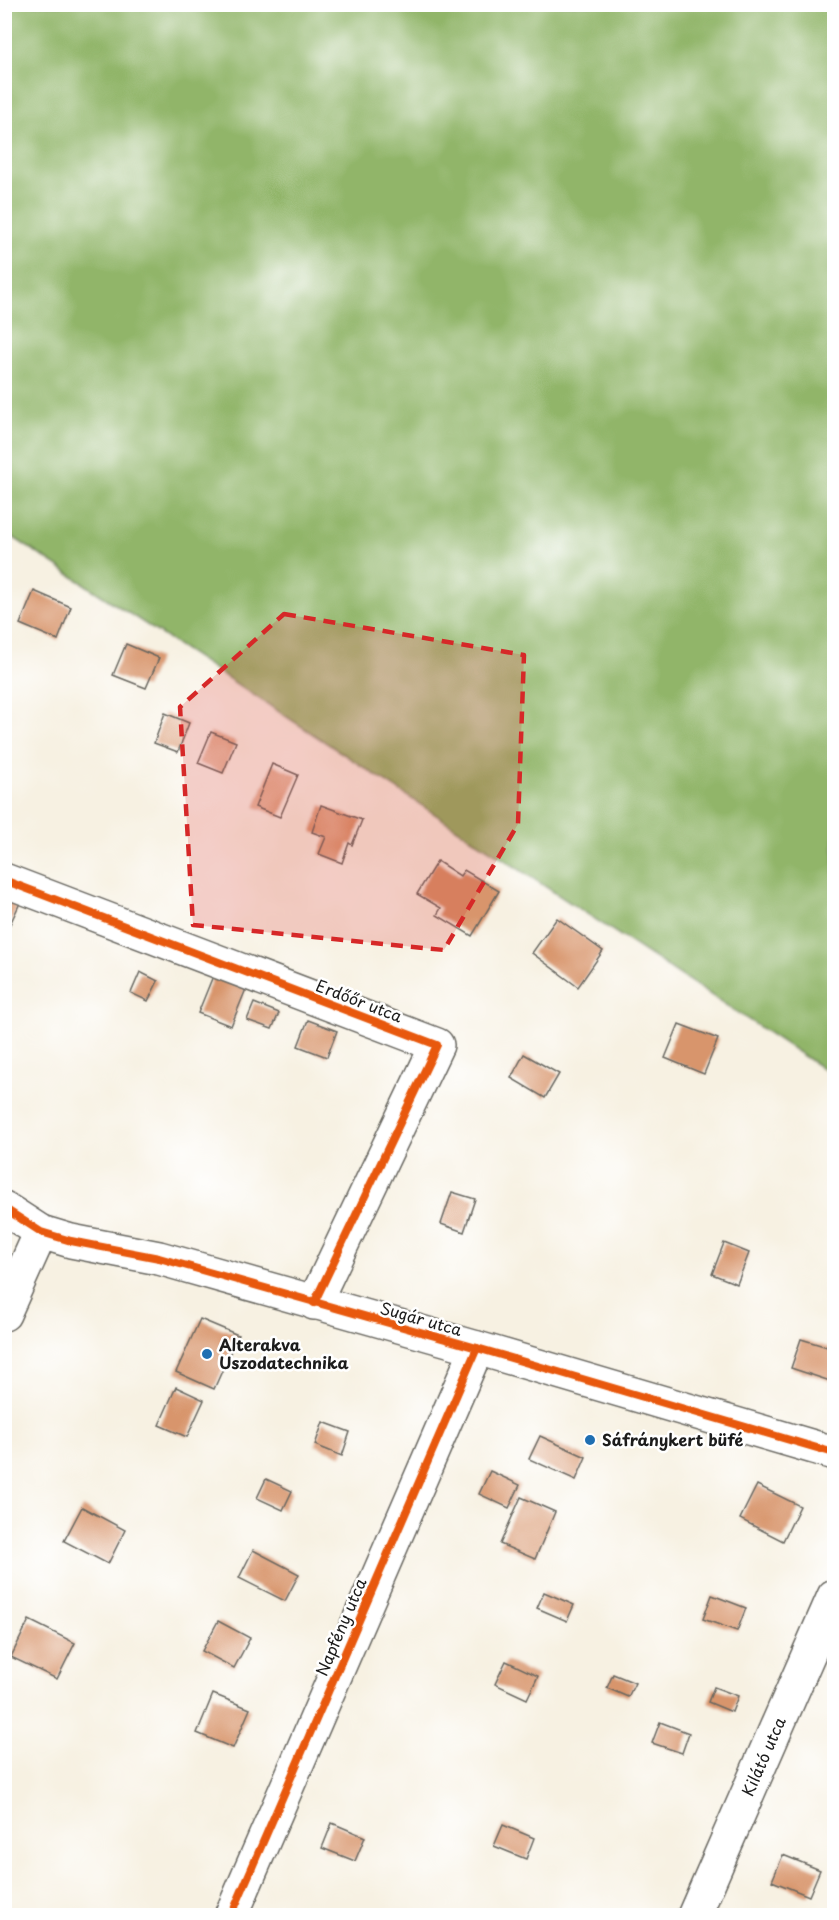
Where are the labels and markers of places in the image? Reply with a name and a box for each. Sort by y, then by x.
place label: Alterakva Uszodatechnika [219,1332,349,1374]
marker: Alterakva Uszodatechnika [200,1347,214,1361]
place label: Sáfránykert büfé [602,1427,744,1451]
marker: Sáfránykert büfé [583,1433,597,1447]

